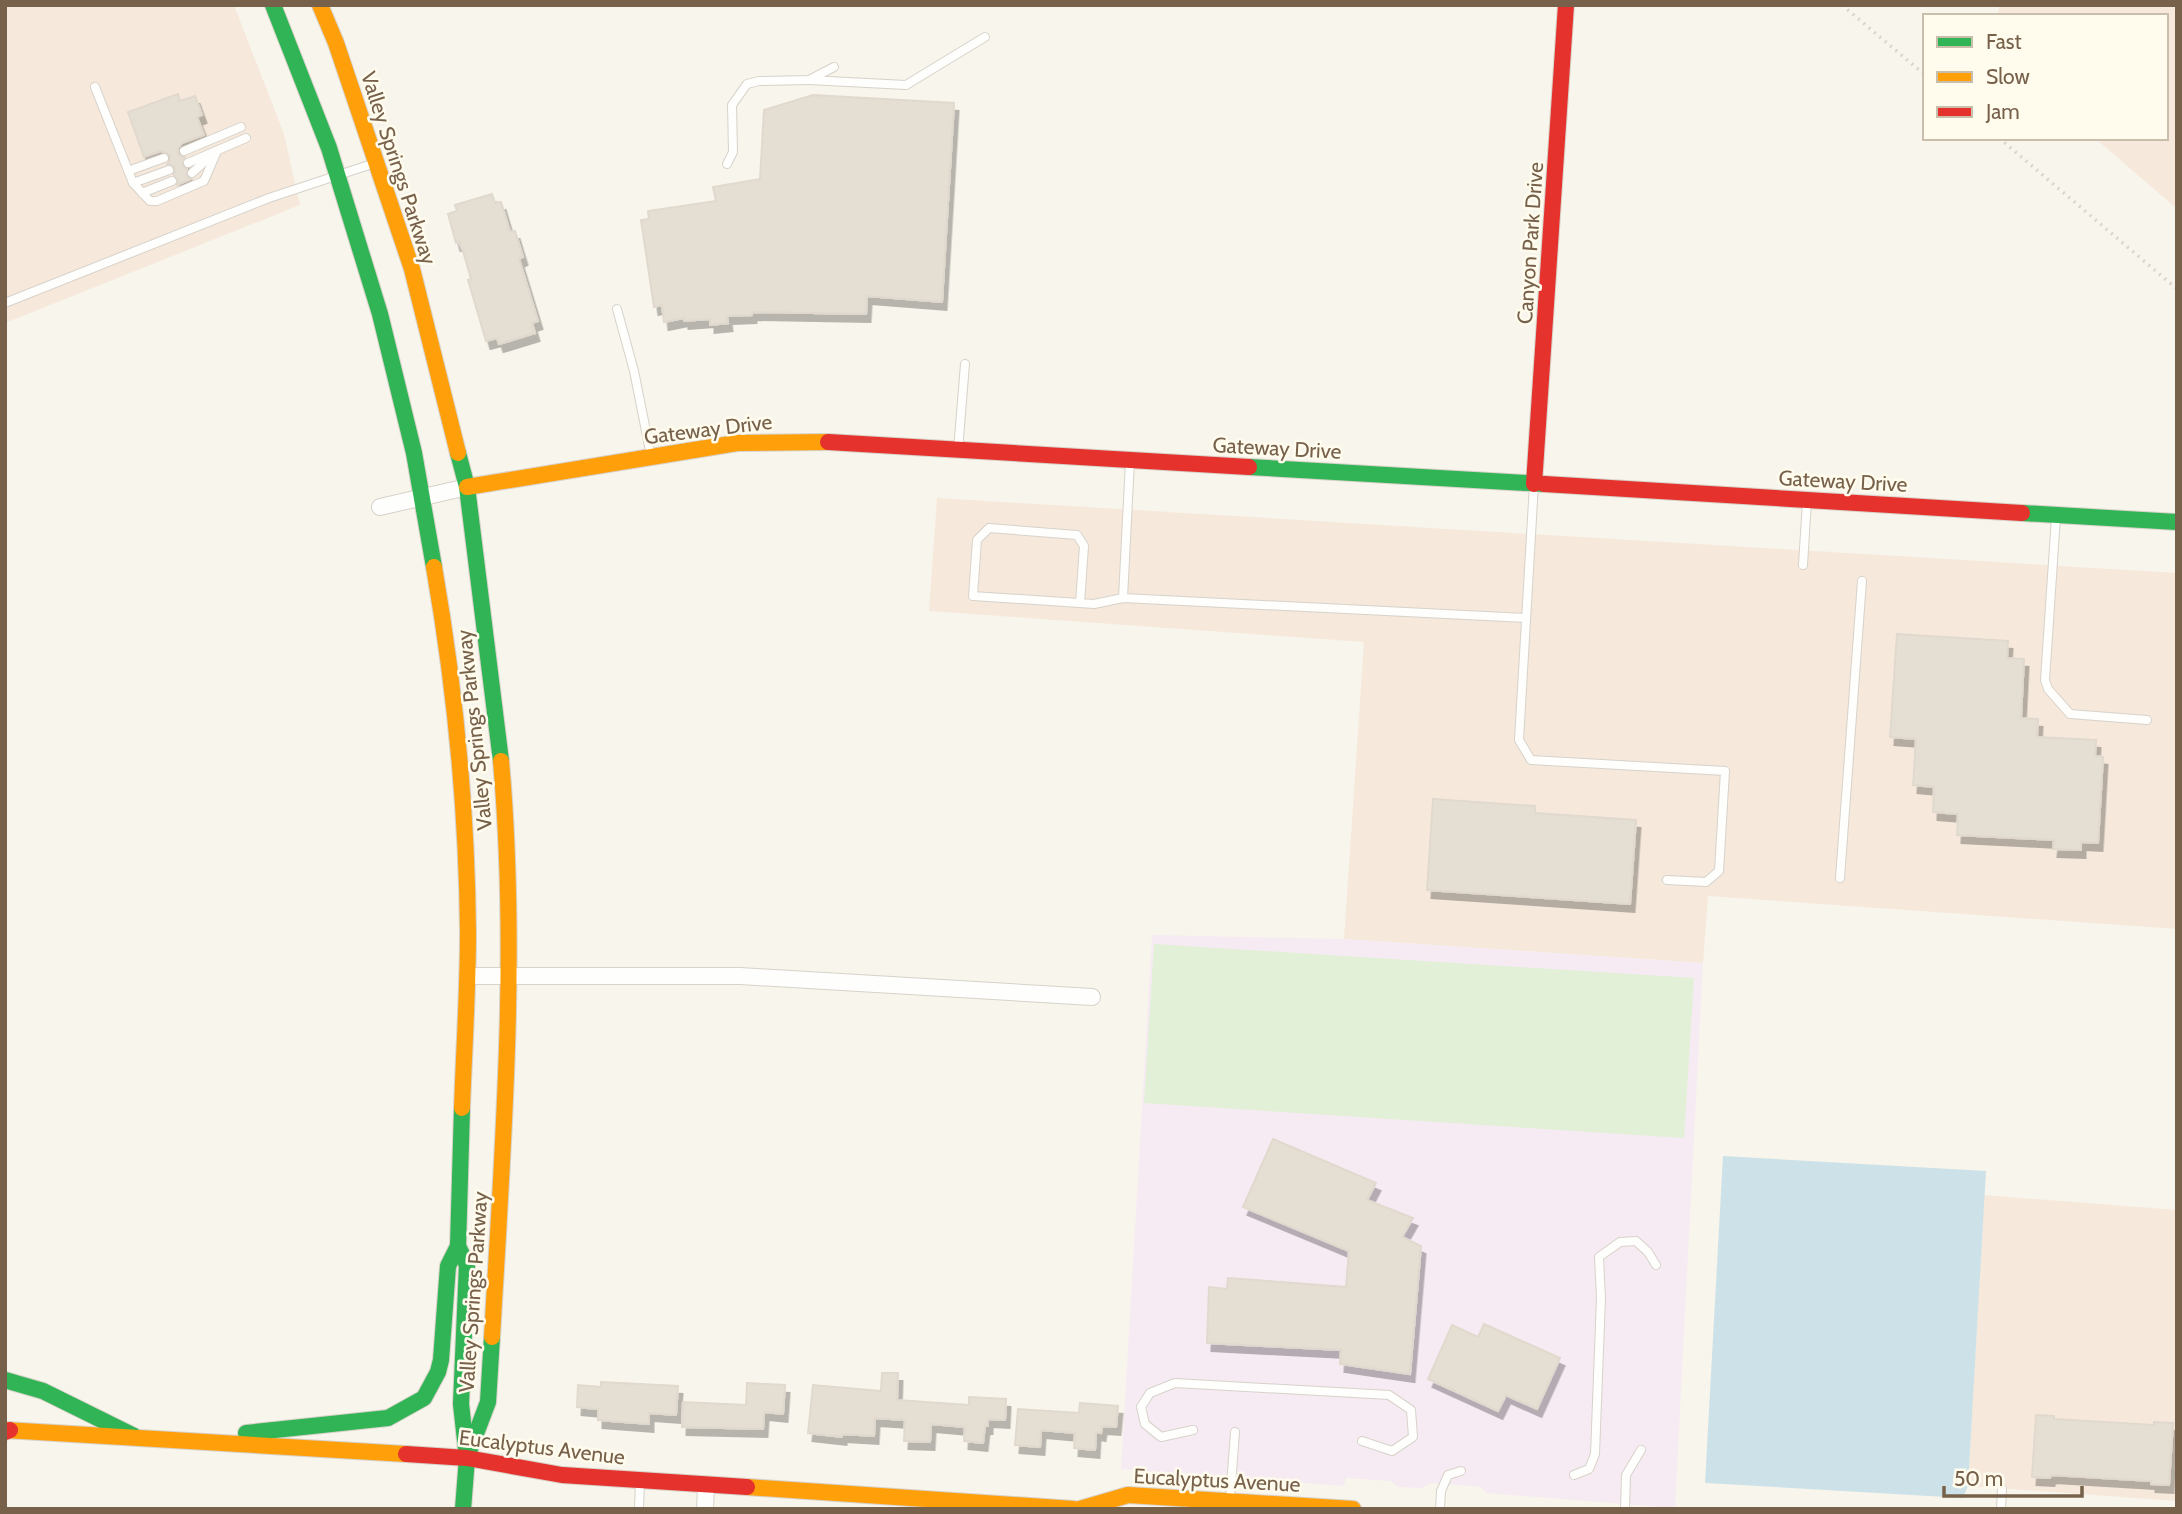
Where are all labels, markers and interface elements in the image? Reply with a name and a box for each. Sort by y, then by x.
legend [1923,14,2168,140]
text: Fast [1986,29,2022,54]
text: Slow [1986,64,2030,89]
street label: Valley Springs Parkway [356,68,442,268]
text: Jam [1985,99,2020,124]
street label: Canyon Park Drive [1512,161,1548,325]
street label: Gateway Drive [642,409,774,449]
street label: Gateway Drive [1212,432,1342,464]
street label: Gateway Drive [1778,465,1908,497]
street label: Valley Springs Parkway [451,628,497,832]
street label: Valley Springs Parkway [453,1190,493,1393]
street label: Eucalyptus Avenue [458,1424,627,1470]
scale bar [1944,1454,2082,1498]
street label: Eucalyptus Avenue [1133,1463,1301,1497]
text: 50 m [1954,1466,2003,1491]

